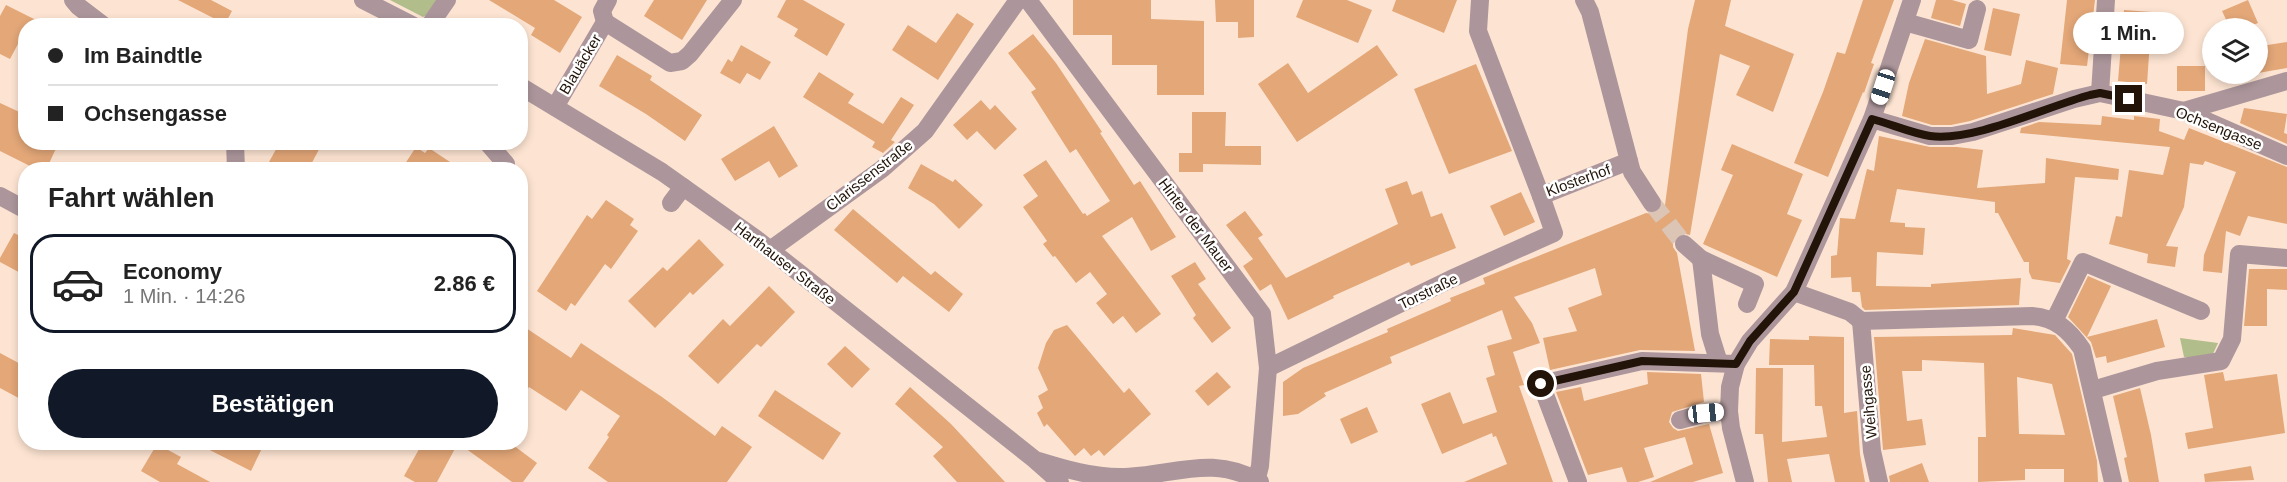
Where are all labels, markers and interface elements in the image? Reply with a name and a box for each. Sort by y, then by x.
callout: 1 Min. [2074,12,2184,54]
map controls [2202,18,2268,84]
button: layers [2202,18,2268,84]
text: 1 Min. [2100,22,2157,44]
street label: Blauäcker [556,31,604,97]
text: Im Baindtle [84,43,203,68]
car [1869,67,1897,107]
route end [2115,85,2142,112]
text: Ochsengasse [84,101,227,126]
street label: Ochsengasse [2173,103,2265,153]
street label: Clarissenstraße [822,136,916,214]
street label: Klosterhof [1543,160,1613,200]
street label: Hinter der Mauer [1155,175,1237,275]
text: Fahrt wählen [48,183,215,213]
street label: Harthauser Straße [731,218,839,308]
icon: car [51,257,105,311]
text: Economy [123,259,222,284]
street label: Torstraße [1396,269,1460,313]
text: 2.86 € [434,271,495,296]
text: 1 Min. · 14:26 [123,285,245,307]
street label: Weihgasse [1856,364,1880,440]
button: Bestätigen [48,369,498,438]
route start [1527,370,1554,397]
car [1687,402,1725,424]

